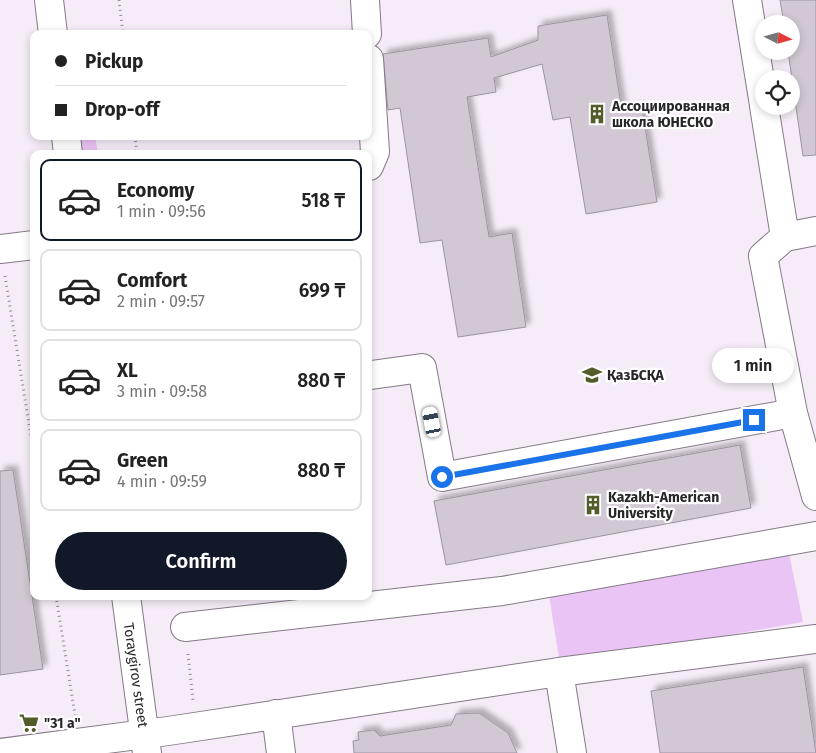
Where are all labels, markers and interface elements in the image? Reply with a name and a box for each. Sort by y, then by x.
north arrow [755,15,800,60]
map controls [755,15,800,115]
text: Pickup [85,50,143,73]
button: locate [755,70,800,115]
text: Drop-off [85,98,159,121]
place label: Ассоциированная школа ЮНЕСКО [611,98,730,131]
building icon: Ассоциированная школа ЮНЕСКО [586,103,608,125]
icon: car [57,178,102,223]
text: Economy [117,179,194,202]
text: 518 ₸ [301,189,345,212]
text: 1 min · 09:56 [117,202,206,221]
icon: car [57,268,102,313]
text: Comfort [117,269,187,292]
text: 699 ₸ [299,279,345,302]
text: 2 min · 09:57 [117,292,205,311]
callout: 1 min [713,348,795,382]
text: 1 min [734,356,772,375]
icon: car [57,358,102,403]
text: XL [117,359,138,382]
school or university icon: ҚазБСҚА [581,364,603,386]
place label: ҚазБСҚА [607,367,665,384]
text: 880 ₸ [297,369,345,392]
text: 3 min · 09:58 [117,382,207,401]
car [421,406,442,438]
route end [743,409,765,431]
icon: car [57,448,102,493]
text: Green [117,449,168,472]
text: 880 ₸ [297,459,345,482]
route start [431,466,453,488]
text: 4 min · 09:59 [117,472,207,491]
place label: Kazakh-American University [608,489,719,522]
building icon: Kazakh-American University [582,494,604,516]
button: Confirm [55,532,347,590]
street label: Toraygirov street [120,622,151,729]
supermarket icon: "31 а" [18,712,40,734]
place label: "31 а" [44,715,81,732]

